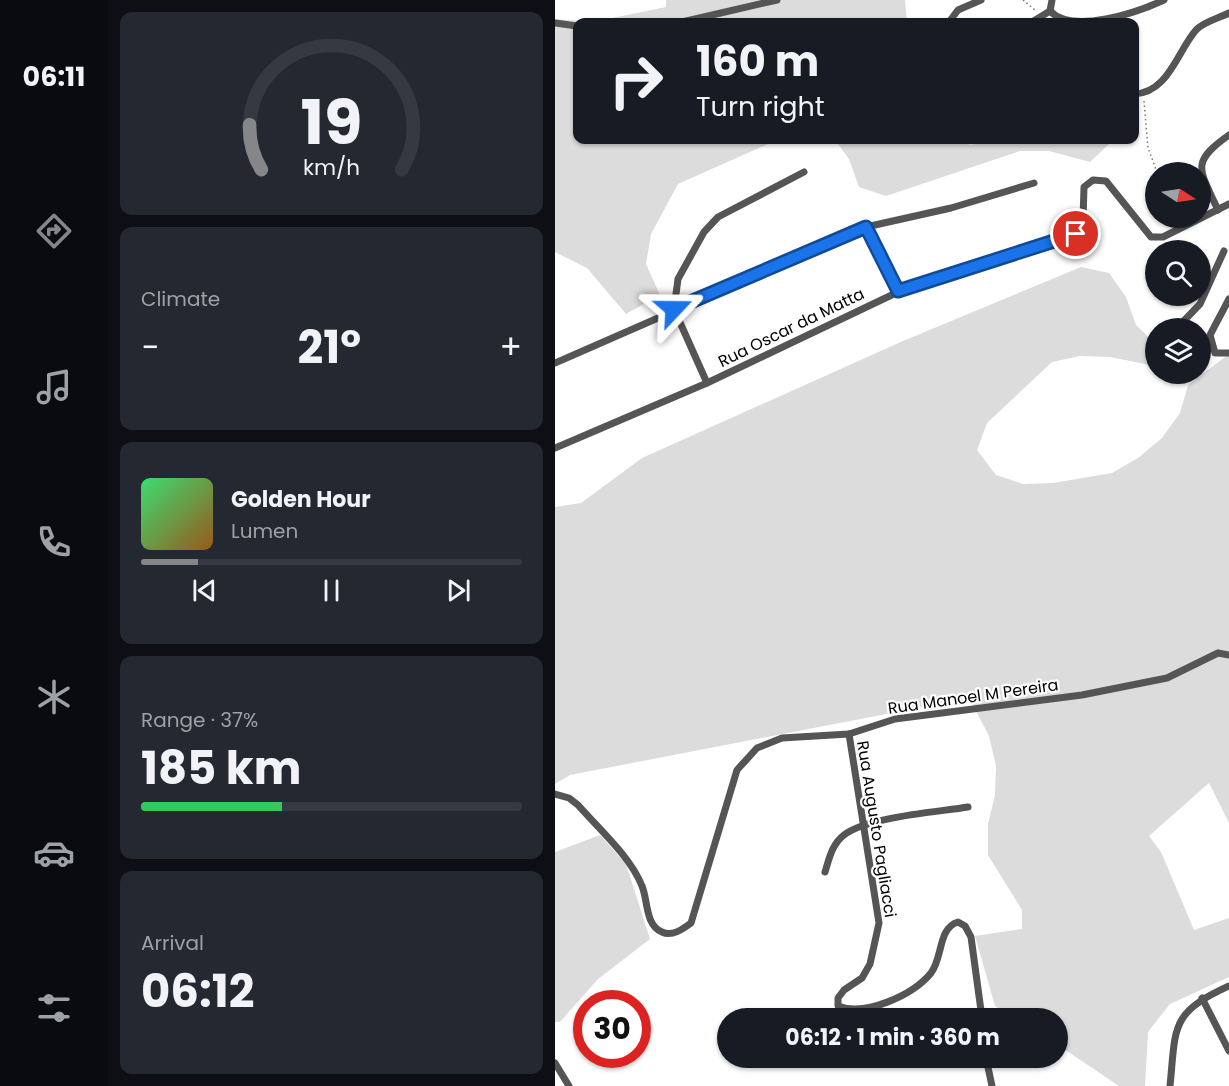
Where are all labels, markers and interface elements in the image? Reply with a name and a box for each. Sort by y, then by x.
text: 160 m [696,32,819,91]
icon: right [597,42,675,120]
text: 06:11 [23,58,85,95]
text: 19 [301,79,362,167]
text: Turn right [696,88,825,125]
text: km/h [303,153,360,184]
north arrow [1145,162,1211,228]
map controls [1145,162,1211,384]
pin [1050,208,1101,259]
icon: directions [33,210,75,252]
icon: arrive [1059,217,1092,250]
button: search [1145,240,1211,306]
position arrow [642,277,706,341]
street label: Rua Oscar da Matta [714,282,868,373]
text: Climate [141,285,220,313]
text: 21° [298,316,361,379]
button: layers [1145,318,1211,384]
text: − [141,324,159,371]
text: + [499,324,522,371]
icon: music [33,366,75,408]
text: Golden Hour [231,484,371,515]
text: Lumen [231,517,298,545]
icon: phone [33,521,75,563]
icon: previous [188,574,221,607]
icon: pause [315,574,348,607]
icon: next [442,574,475,607]
street label: Rua Manoel M Pereira [886,673,1060,720]
icon: climate [33,676,75,718]
text: Range · 37% [141,706,258,734]
text: 185 km [141,737,301,800]
street label: Rua Augusto Pagliacci [851,739,902,919]
icon: car [33,832,75,874]
text: Arrival [141,929,204,957]
text: 06:12 [141,960,254,1023]
icon: filters [33,987,75,1029]
speed limit sign: 30 [573,990,651,1068]
text: 06:12 · 1 min · 360 m [785,1022,1000,1053]

